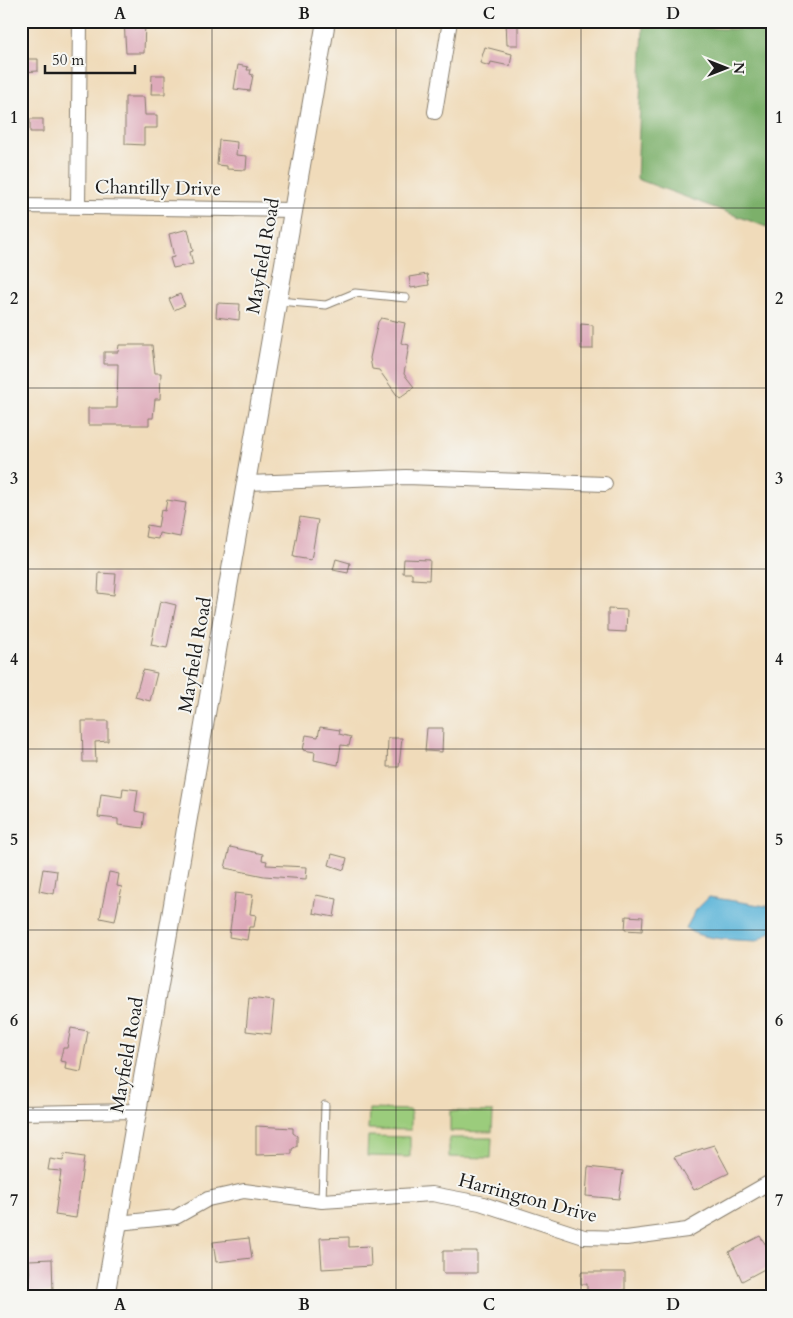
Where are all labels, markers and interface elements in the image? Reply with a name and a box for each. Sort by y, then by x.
text: A [114,3,126,25]
text: B [298,3,310,25]
text: C [483,3,495,25]
text: D [666,3,680,25]
scale bar [45,42,135,74]
north arrow [700,42,750,92]
text: 50 m [52,50,84,70]
text: N [729,62,748,74]
text: 1 [10,107,18,129]
text: 1 [775,107,783,129]
street label: Chantilly Drive [95,174,221,202]
street label: Mayfield Road [240,196,286,316]
text: 2 [10,288,18,310]
text: 2 [775,288,783,310]
text: 3 [10,468,18,490]
text: 3 [775,468,783,490]
street label: Mayfield Road [172,595,218,715]
text: 4 [10,649,18,671]
text: 4 [775,649,783,671]
text: 5 [10,829,18,851]
text: 5 [775,829,783,851]
street label: Mayfield Road [104,995,150,1115]
text: 6 [10,1010,18,1032]
text: 6 [775,1010,783,1032]
street label: Harrington Drive [456,1167,600,1229]
text: 7 [10,1190,18,1212]
text: 7 [775,1190,783,1212]
text: A [114,1294,126,1316]
text: B [298,1294,310,1316]
text: C [483,1294,495,1316]
text: D [666,1294,680,1316]

